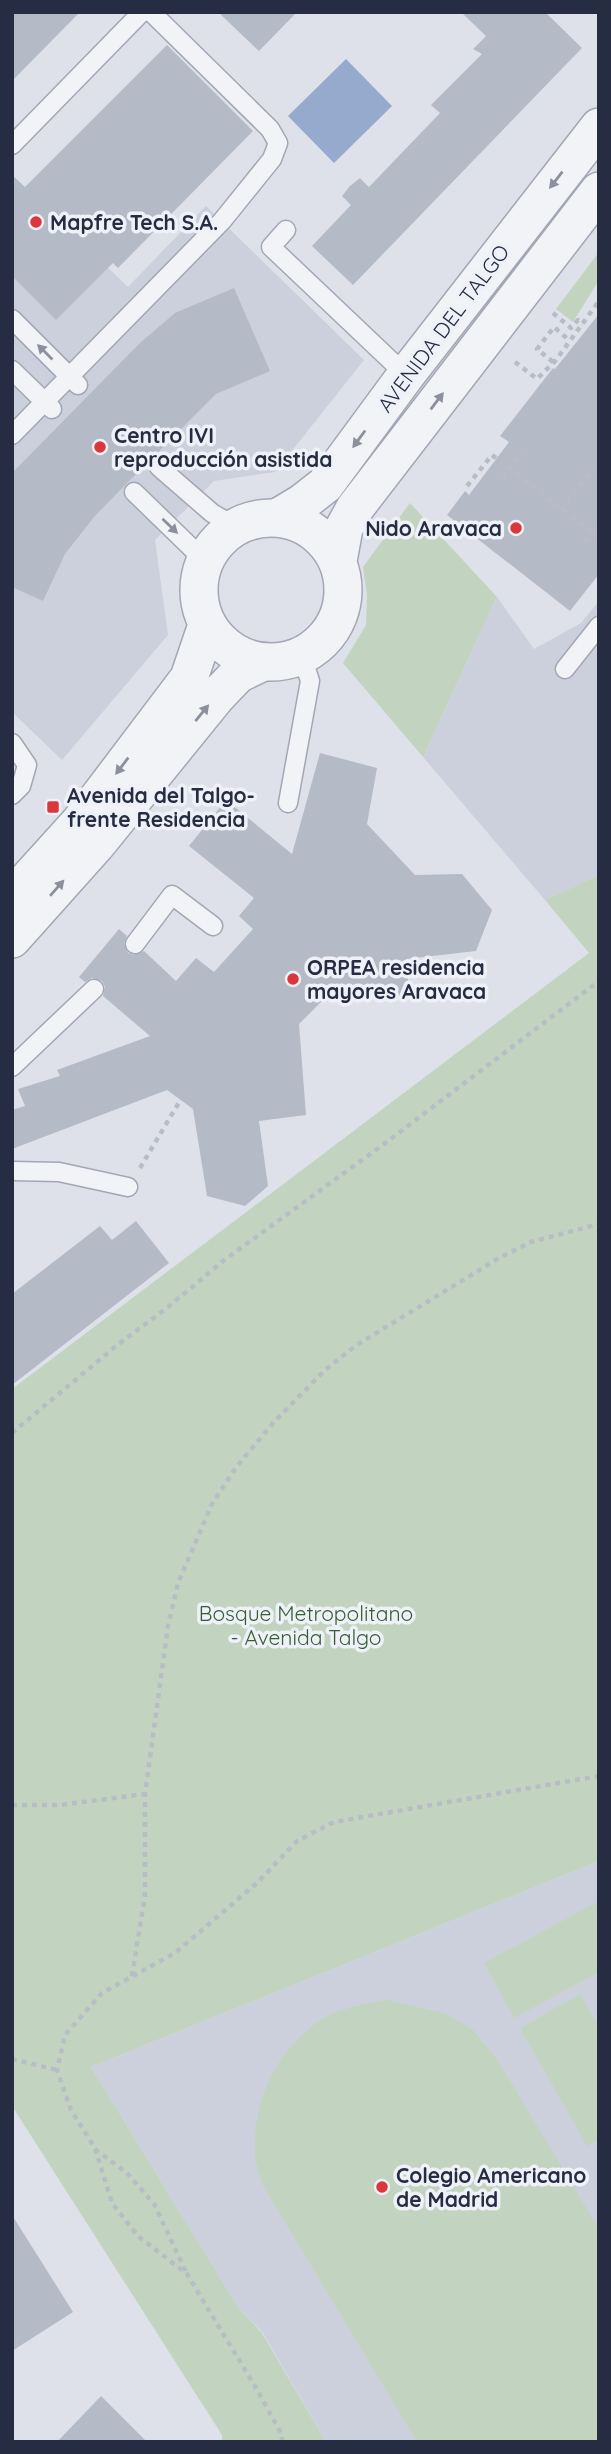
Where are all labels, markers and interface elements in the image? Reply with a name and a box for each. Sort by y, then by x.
one-way arrow [550,171,564,189]
place label: Mapfre Tech S.A. [50,209,218,235]
marker: Mapfre Tech S.A. [28,214,44,230]
street label: AVENIDA DEL TALGO [371,239,515,417]
one-way arrow [37,344,54,361]
one-way arrow [429,392,443,410]
place label: Centro IVI reproducción asistida [114,422,332,472]
one-way arrow [352,430,366,448]
marker: Centro IVI reproducción asistida [92,439,108,455]
place label: Nido Aravaca [365,515,502,541]
one-way arrow [161,518,178,535]
marker: Nido Aravaca [508,520,524,536]
one-way arrow [195,704,210,722]
one-way arrow [115,756,130,774]
place label: Avenida del Talgo- frente Residencia [67,782,255,832]
marker: Avenida del Talgo- frente Residencia [45,799,61,815]
one-way arrow [49,880,65,897]
place label: ORPEA residencia mayores Aravaca [307,954,486,1004]
marker: ORPEA residencia mayores Aravaca [285,971,301,987]
park label: Bosque Metropolitano - Avenida Talgo [199,1600,413,1650]
place label: Colegio Americano de Madrid [396,2162,586,2212]
marker: Colegio Americano de Madrid [374,2179,390,2195]

